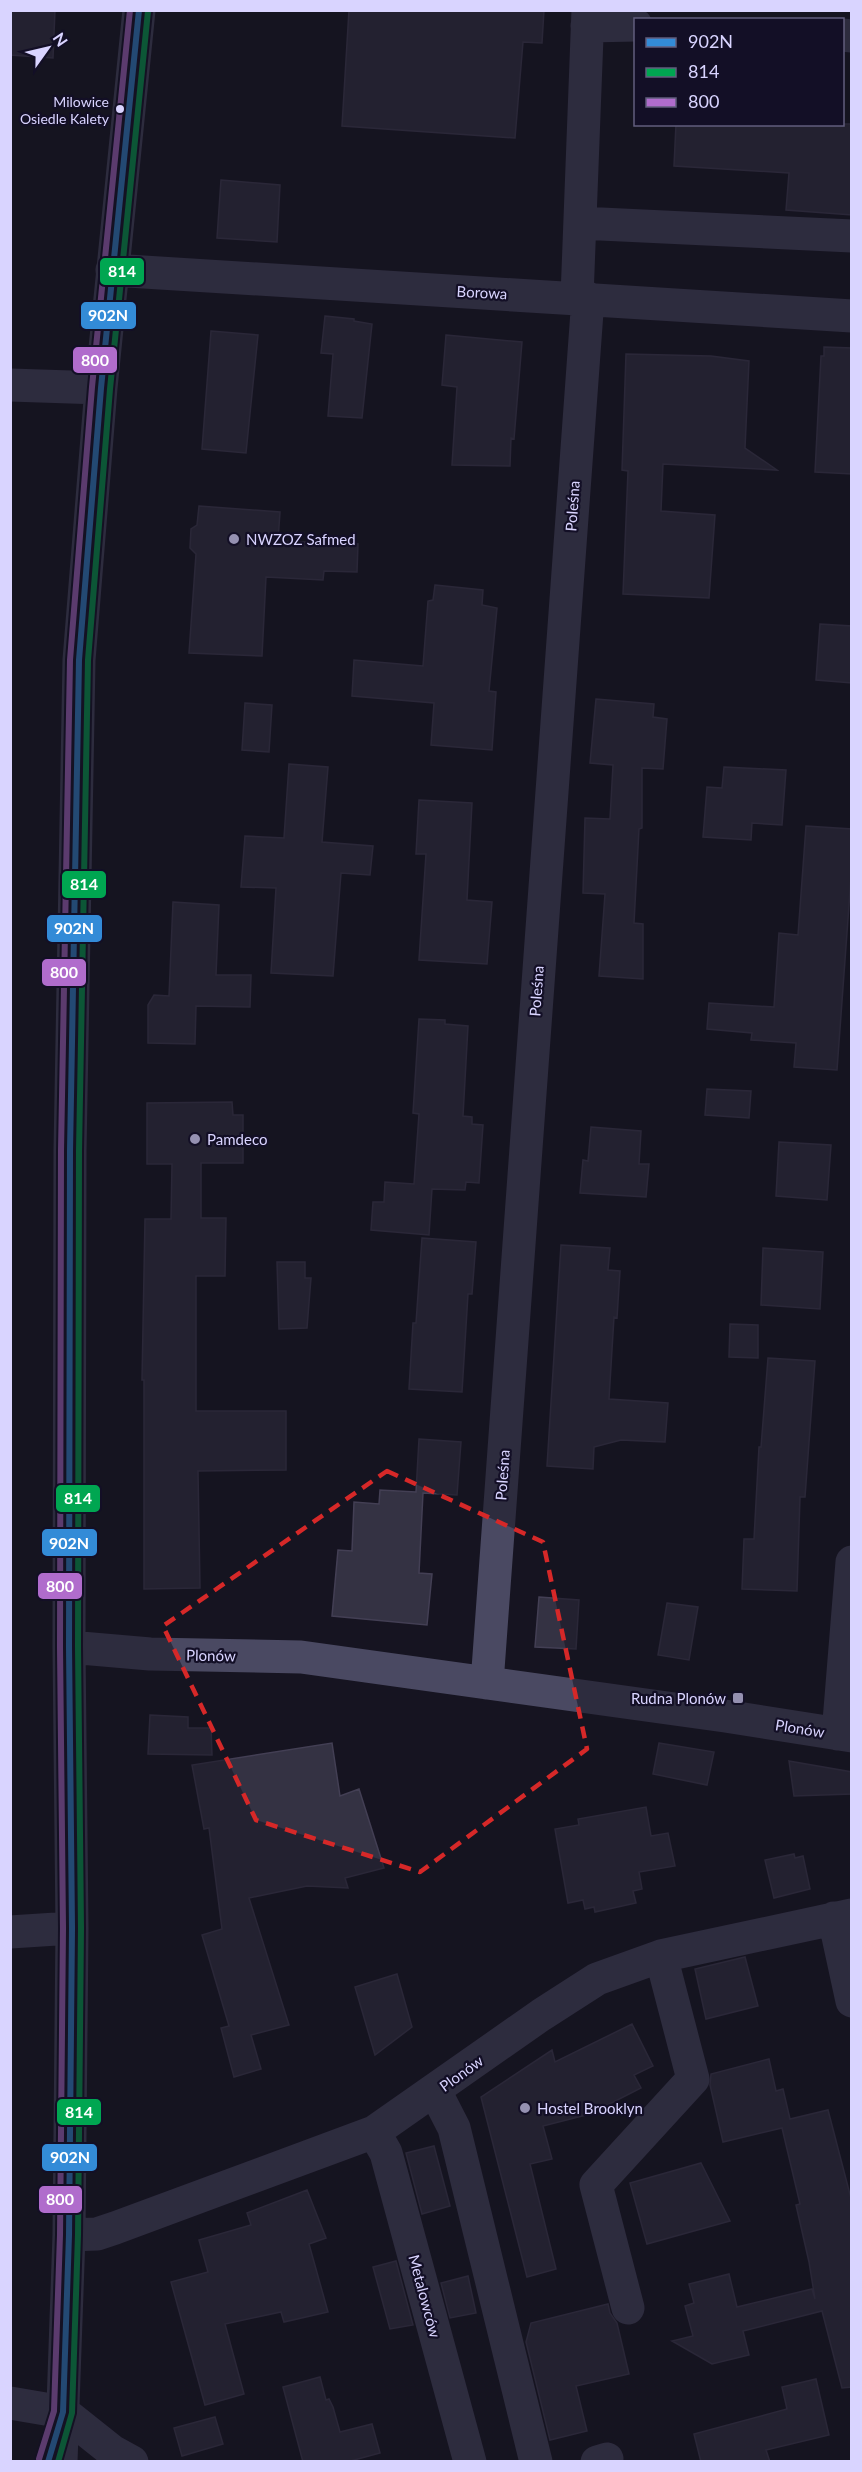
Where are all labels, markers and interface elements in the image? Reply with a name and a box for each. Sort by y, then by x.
north arrow [18,18,78,78]
legend [634,18,844,126]
text: N [50,29,72,50]
text: 902N [688,30,733,52]
text: 814 [688,60,719,82]
text: 800 [688,90,719,112]
place label: Milowice Osiedle Kalety [20,93,110,127]
marker: Milowice Osiedle Kalety [114,103,126,115]
line badge: 814 [99,257,145,286]
text: 814 [108,261,136,280]
street label: Borowa [456,282,508,302]
line badge: 902N [80,301,137,330]
text: 902N [88,305,128,324]
line badge: 800 [72,346,118,374]
text: 800 [81,350,109,369]
street label: Poleśna [561,480,583,532]
place label: NWZOZ Safmed [246,530,356,548]
marker: NWZOZ Safmed [227,532,241,546]
line badge: 814 [61,870,107,899]
text: 814 [70,874,98,893]
line badge: 902N [46,914,103,943]
text: 902N [54,918,94,937]
line badge: 800 [41,958,87,987]
text: 800 [50,962,78,981]
street label: Poleśna [525,965,547,1017]
place label: Pamdeco [207,1130,267,1148]
marker: Pamdeco [188,1132,202,1146]
street label: Poleśna [491,1449,513,1501]
line badge: 814 [55,1484,101,1513]
text: 814 [64,1488,92,1507]
line badge: 902N [41,1528,98,1557]
text: 902N [49,1533,89,1552]
line badge: 800 [37,1572,83,1600]
text: 800 [46,1576,74,1595]
street label: Plonów [186,1646,236,1664]
place label: Rudna Plonów [631,1689,726,1707]
marker: Rudna Plonów [731,1691,745,1705]
street label: Plonów [774,1715,826,1741]
street label: Plonów [436,2051,487,2095]
line badge: 814 [56,2098,102,2126]
place label: Hostel Brooklyn [537,2099,643,2117]
marker: Hostel Brooklyn [518,2101,532,2115]
text: 814 [65,2102,93,2121]
line badge: 902N [41,2143,98,2172]
text: 902N [50,2147,90,2166]
line badge: 800 [38,2185,83,2214]
text: 800 [46,2189,74,2208]
street label: Metalowców [405,2253,445,2340]

